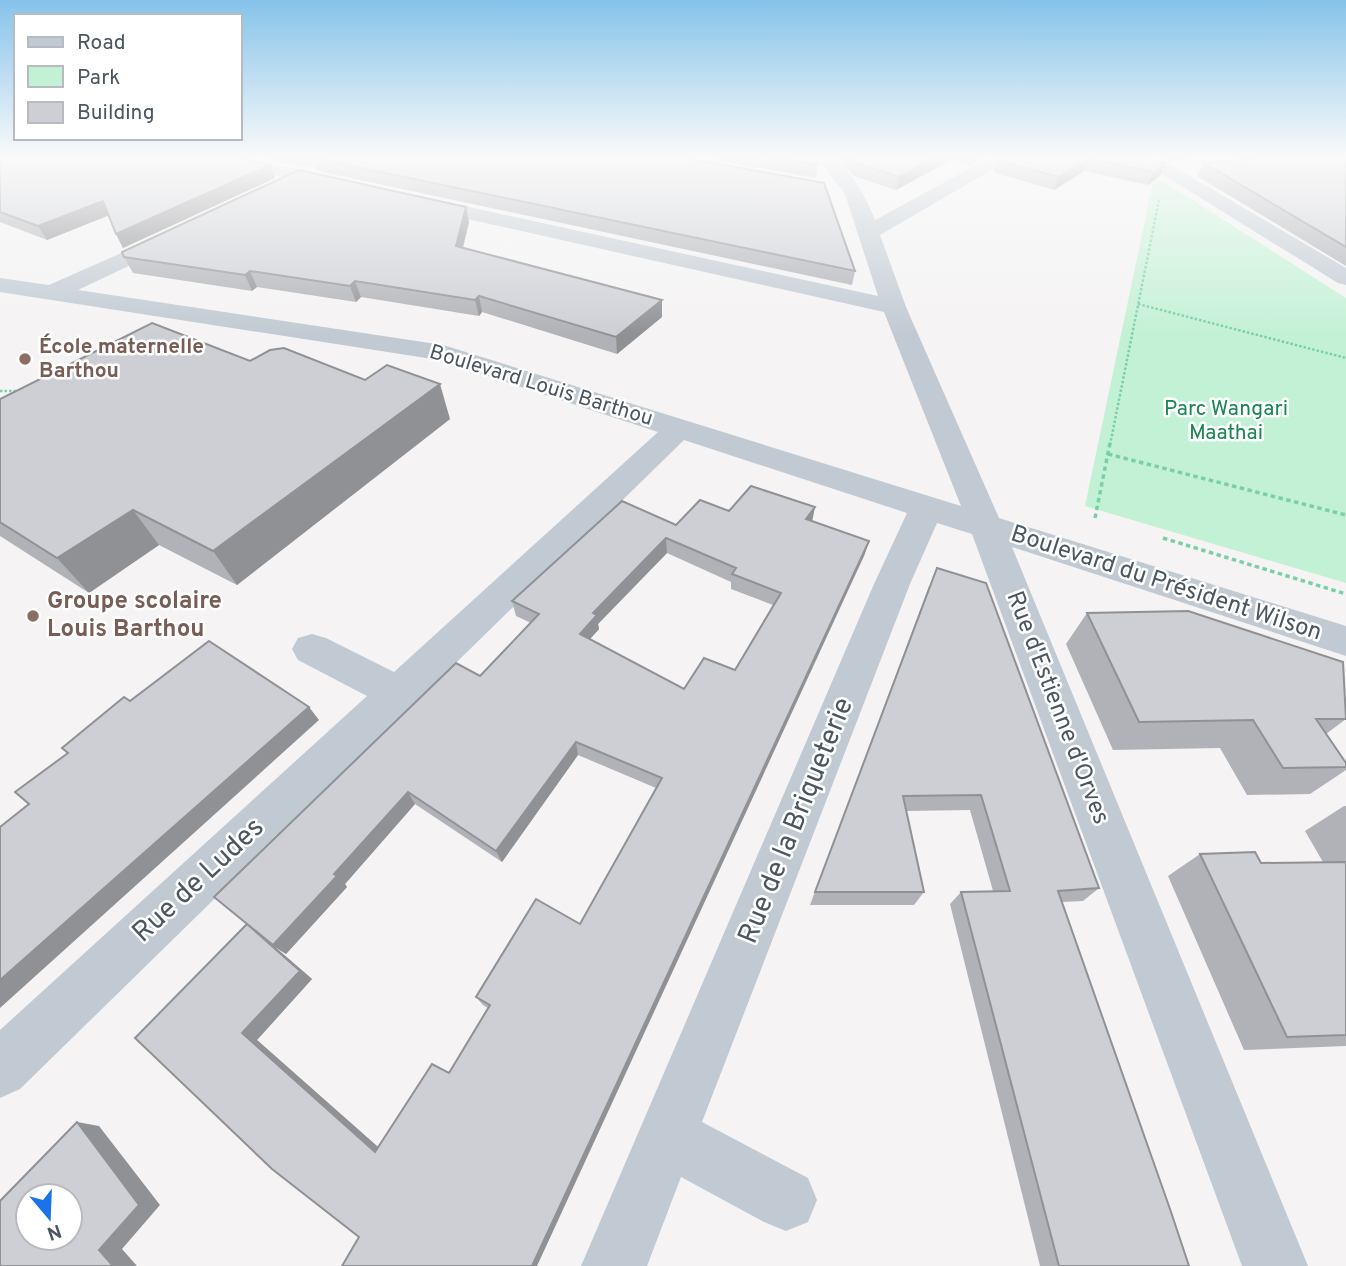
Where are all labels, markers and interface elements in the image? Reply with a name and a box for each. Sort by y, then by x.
legend [14,14,242,140]
text: Road [77,30,126,57]
text: Park [77,65,120,92]
text: Building [77,100,155,127]
place label: École maternelle Barthou [39,333,204,385]
street label: Boulevard Louis Barthou [426,339,656,433]
marker: École maternelle Barthou [17,351,33,367]
park label: Parc Wangari Maathai [1164,396,1288,447]
street label: Boulevard du Président Wilson [1007,519,1325,649]
place label: Groupe scolaire Louis Barthou [47,587,222,645]
street label: Rue d'Estienne d'Orves [999,587,1115,829]
marker: Groupe scolaire Louis Barthou [25,608,41,624]
street label: Rue de la Briqueterie [731,693,863,949]
street label: Rue de Ludes [125,811,273,951]
north arrow [14,1182,84,1252]
text: N [44,1218,64,1245]

